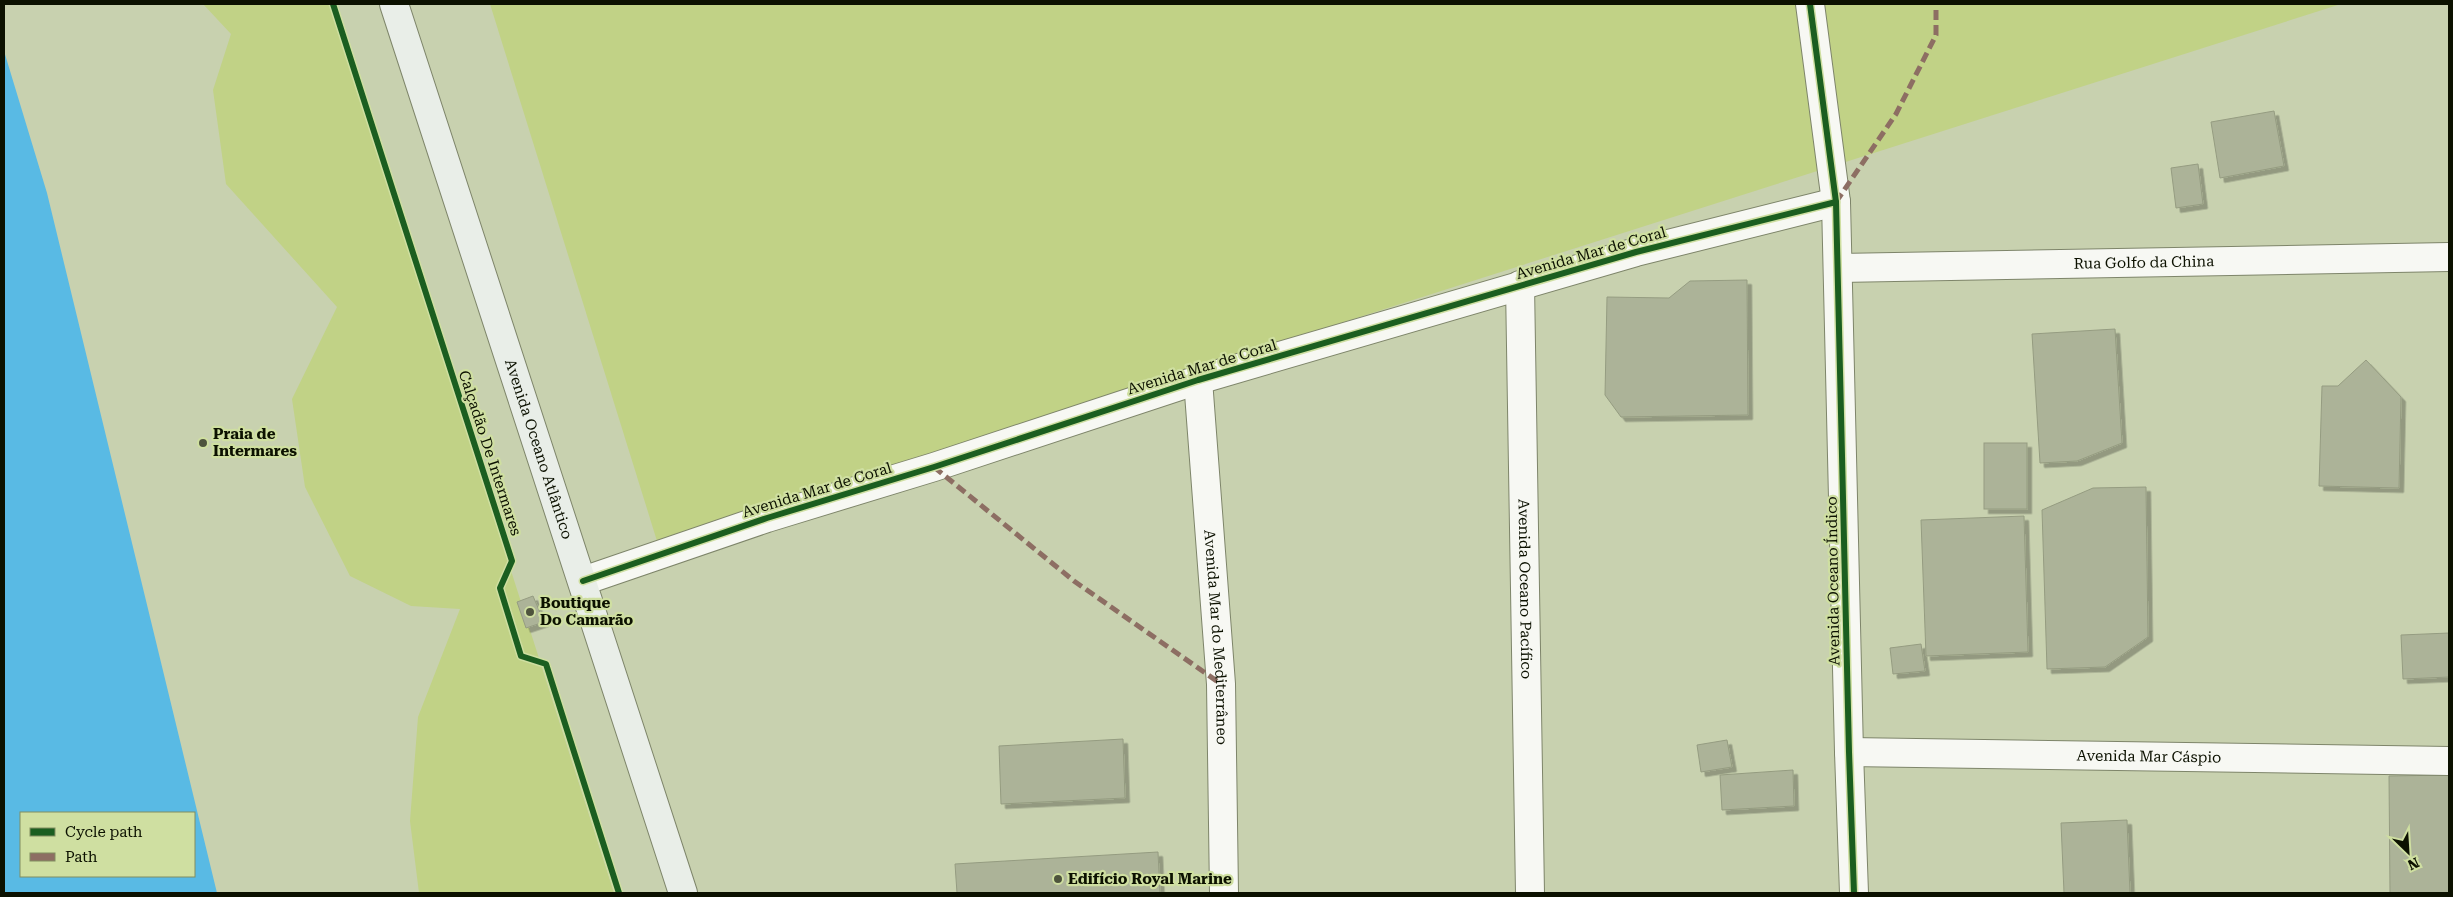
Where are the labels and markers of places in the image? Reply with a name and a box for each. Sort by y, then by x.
place label: Praia de Intermares [213,425,297,460]
marker: Praia de Intermares [197,437,209,449]
place label: Boutique Do Camarão [540,594,634,629]
marker: Boutique Do Camarão [524,606,536,618]
place label: Edifício Royal Marine [1068,870,1232,888]
marker: Edifício Royal Marine [1052,873,1064,885]

